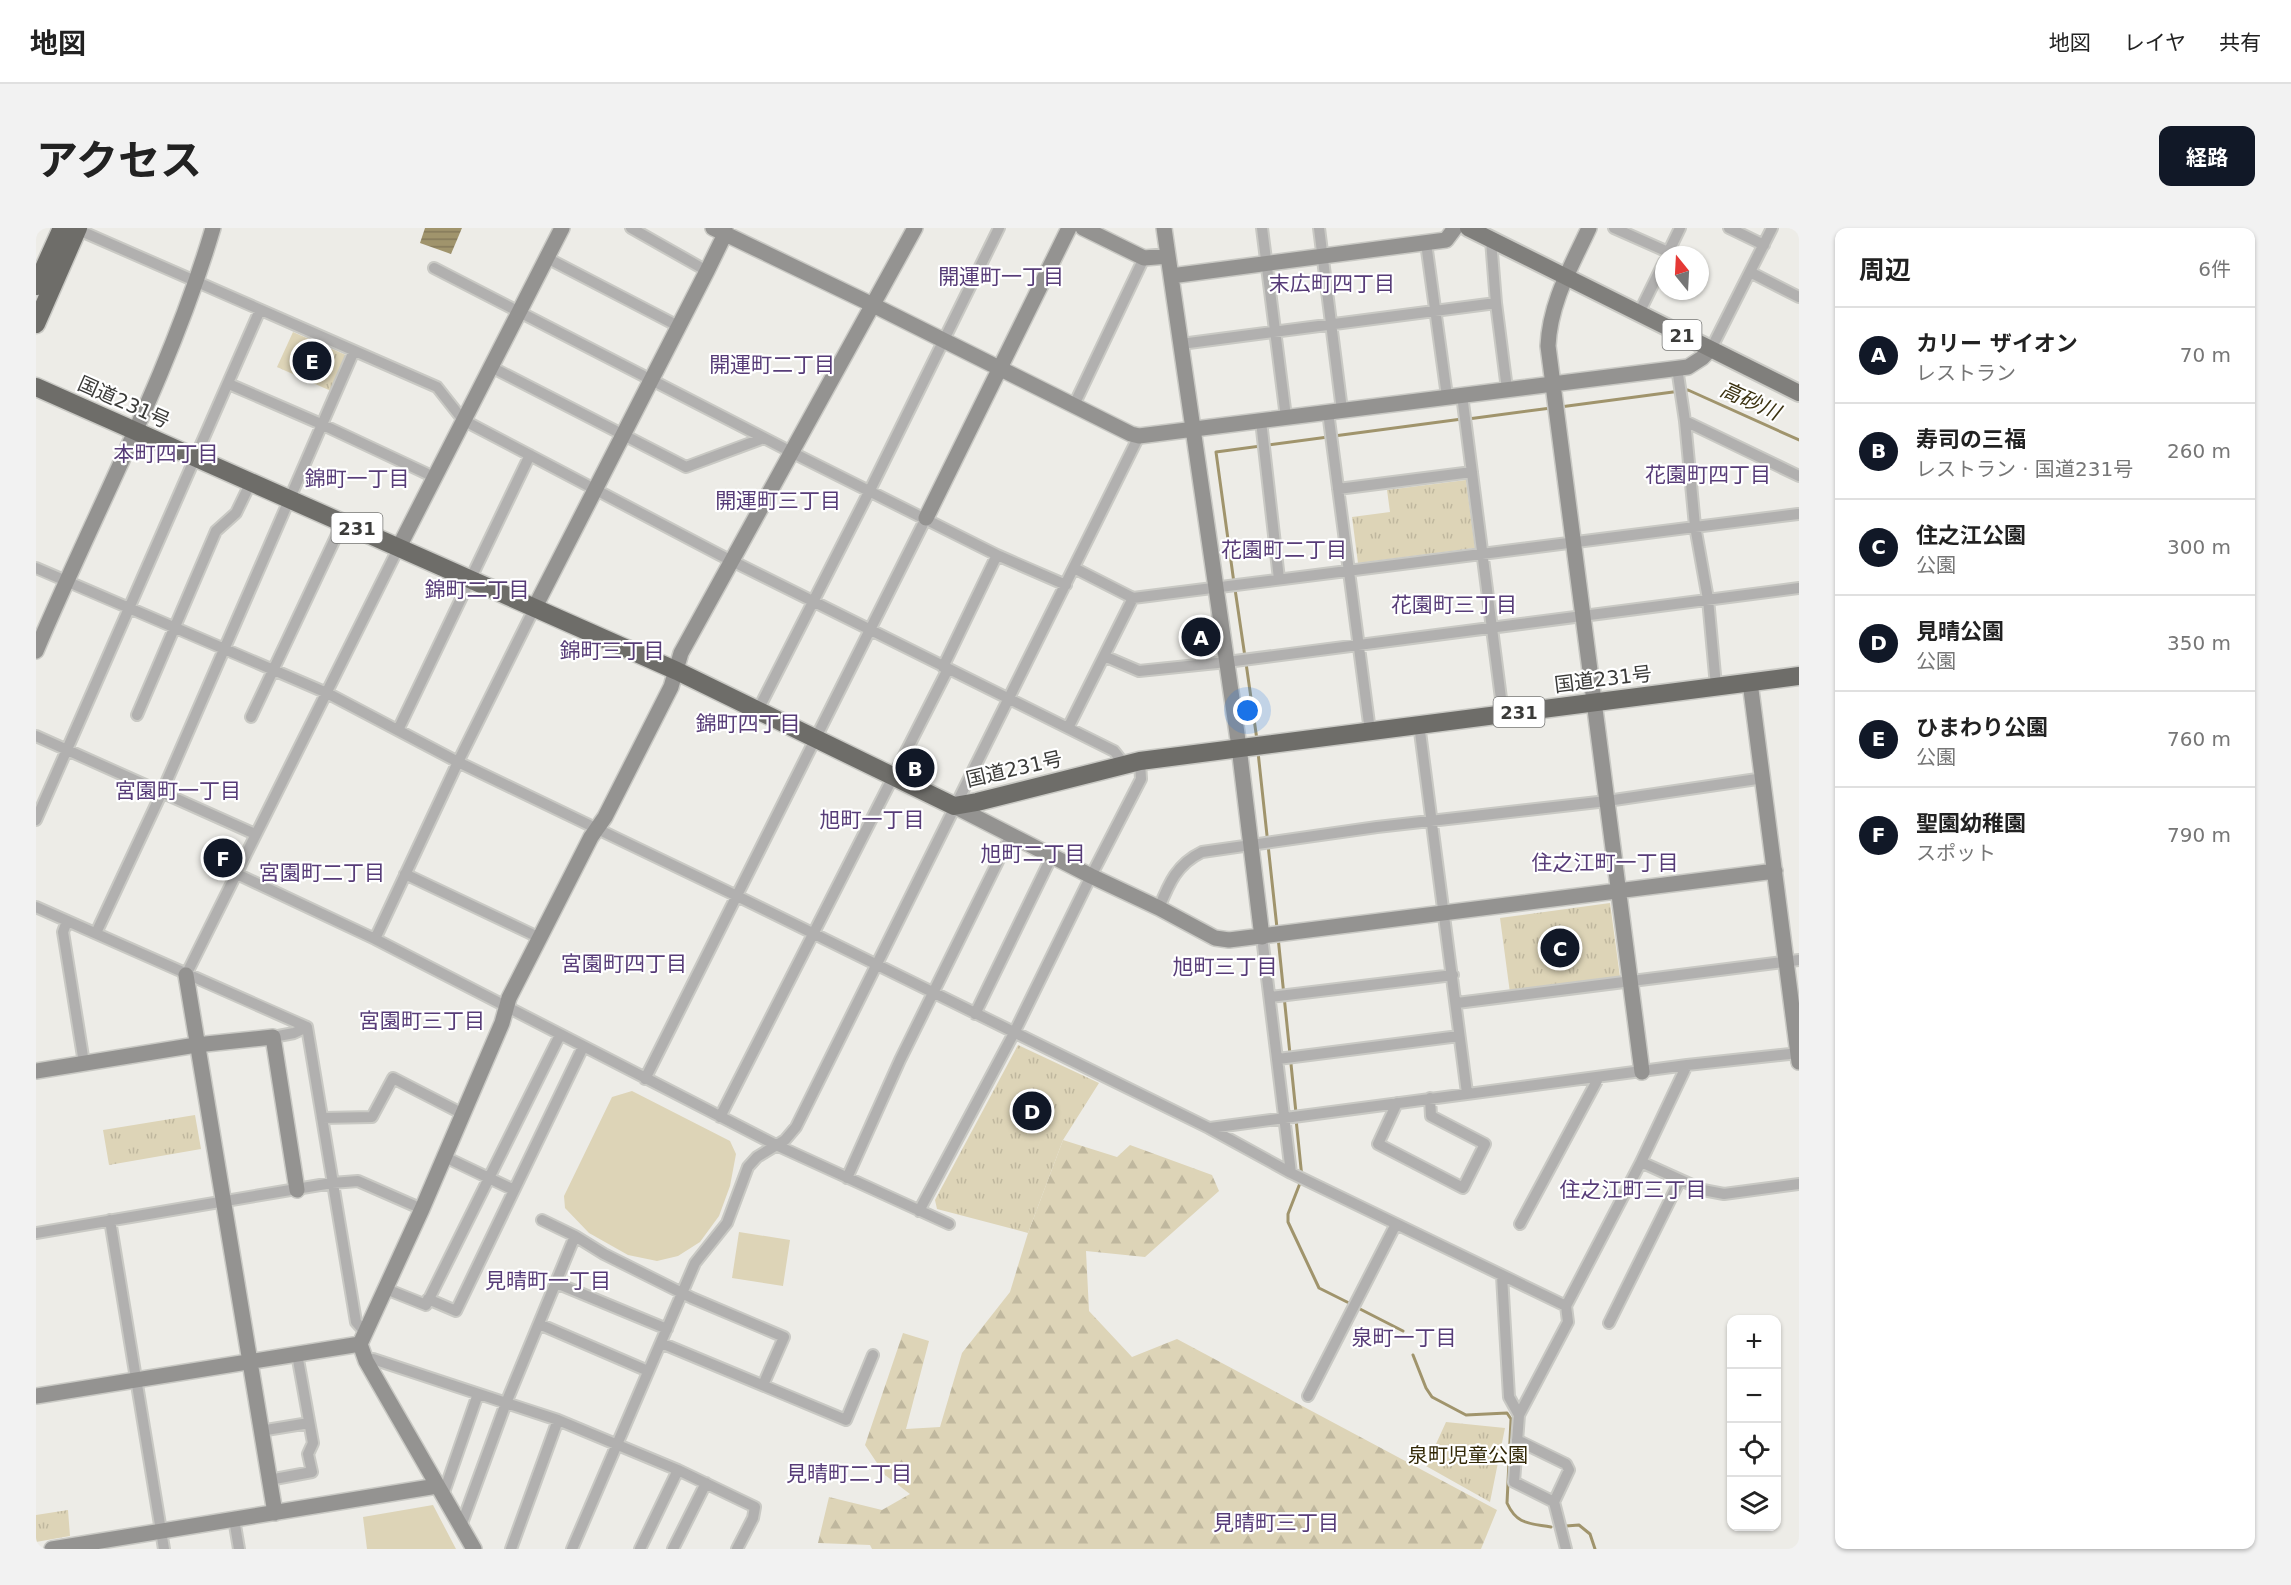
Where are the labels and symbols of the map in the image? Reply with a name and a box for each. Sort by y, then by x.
north arrow [1655,246,1709,300]
district label: 開運町一丁目 [938,265,1064,289]
district label: 末広町四丁目 [1269,272,1395,296]
road number: 21 [1662,320,1702,350]
pin: E [292,338,332,384]
district label: 開運町二丁目 [709,353,835,377]
street label: 国道231号 [74,371,174,433]
water label: 高砂川 [1716,377,1785,426]
district label: 本町四丁目 [114,442,219,466]
district label: 花園町四丁目 [1645,463,1771,487]
district label: 錦町一丁目 [305,467,410,491]
district label: 開運町三丁目 [715,489,841,513]
road number: 231 [332,513,382,543]
district label: 花園町二丁目 [1221,538,1347,562]
district label: 錦町二丁目 [425,578,530,602]
district label: 花園町三丁目 [1391,593,1517,617]
pin: A [1182,614,1220,660]
district label: 錦町三丁目 [560,639,665,663]
street label: 国道231号 [1553,661,1653,697]
your location [1233,696,1262,725]
road number: 231 [1494,697,1544,727]
district label: 錦町四丁目 [696,712,801,736]
pin: B [896,746,934,790]
street label: 国道231号 [963,746,1065,792]
district label: 宮園町一丁目 [115,779,241,803]
district label: 旭町一丁目 [820,808,925,832]
pin: F [204,836,243,880]
district label: 旭町二丁目 [981,842,1086,866]
district label: 住之江町一丁目 [1532,851,1679,875]
district label: 宮園町二丁目 [259,861,385,885]
pin: C [1540,926,1580,970]
district label: 宮園町四丁目 [561,952,687,976]
district label: 旭町三丁目 [1173,955,1278,979]
district label: 宮園町三丁目 [359,1009,485,1033]
pin: D [1012,1088,1052,1134]
district label: 住之江町三丁目 [1560,1178,1707,1202]
district label: 見晴町一丁目 [485,1269,611,1293]
district label: 泉町一丁目 [1352,1326,1457,1350]
park label: 泉町児童公園 [1408,1443,1528,1467]
district label: 見晴町二丁目 [786,1462,912,1486]
district label: 見晴町三丁目 [1213,1511,1339,1535]

